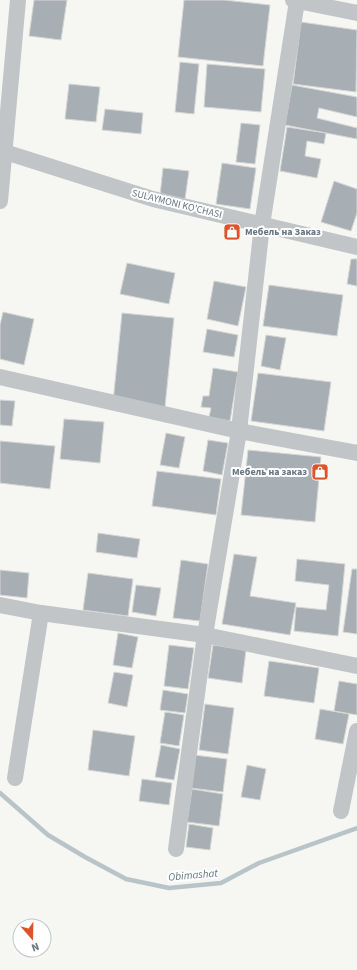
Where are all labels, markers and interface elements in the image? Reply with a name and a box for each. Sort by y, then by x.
street label: SULAYMONI KO'CHASI [131,186,223,222]
shop icon: Мебель на Заказ [222,222,242,242]
place label: Мебель на Заказ [245,225,321,239]
shop icon: Мебель на заказ [310,462,330,482]
place label: Мебель на заказ [232,465,307,479]
water label: Obimashat [168,865,219,885]
north arrow [12,918,52,958]
text: N [29,939,41,955]

